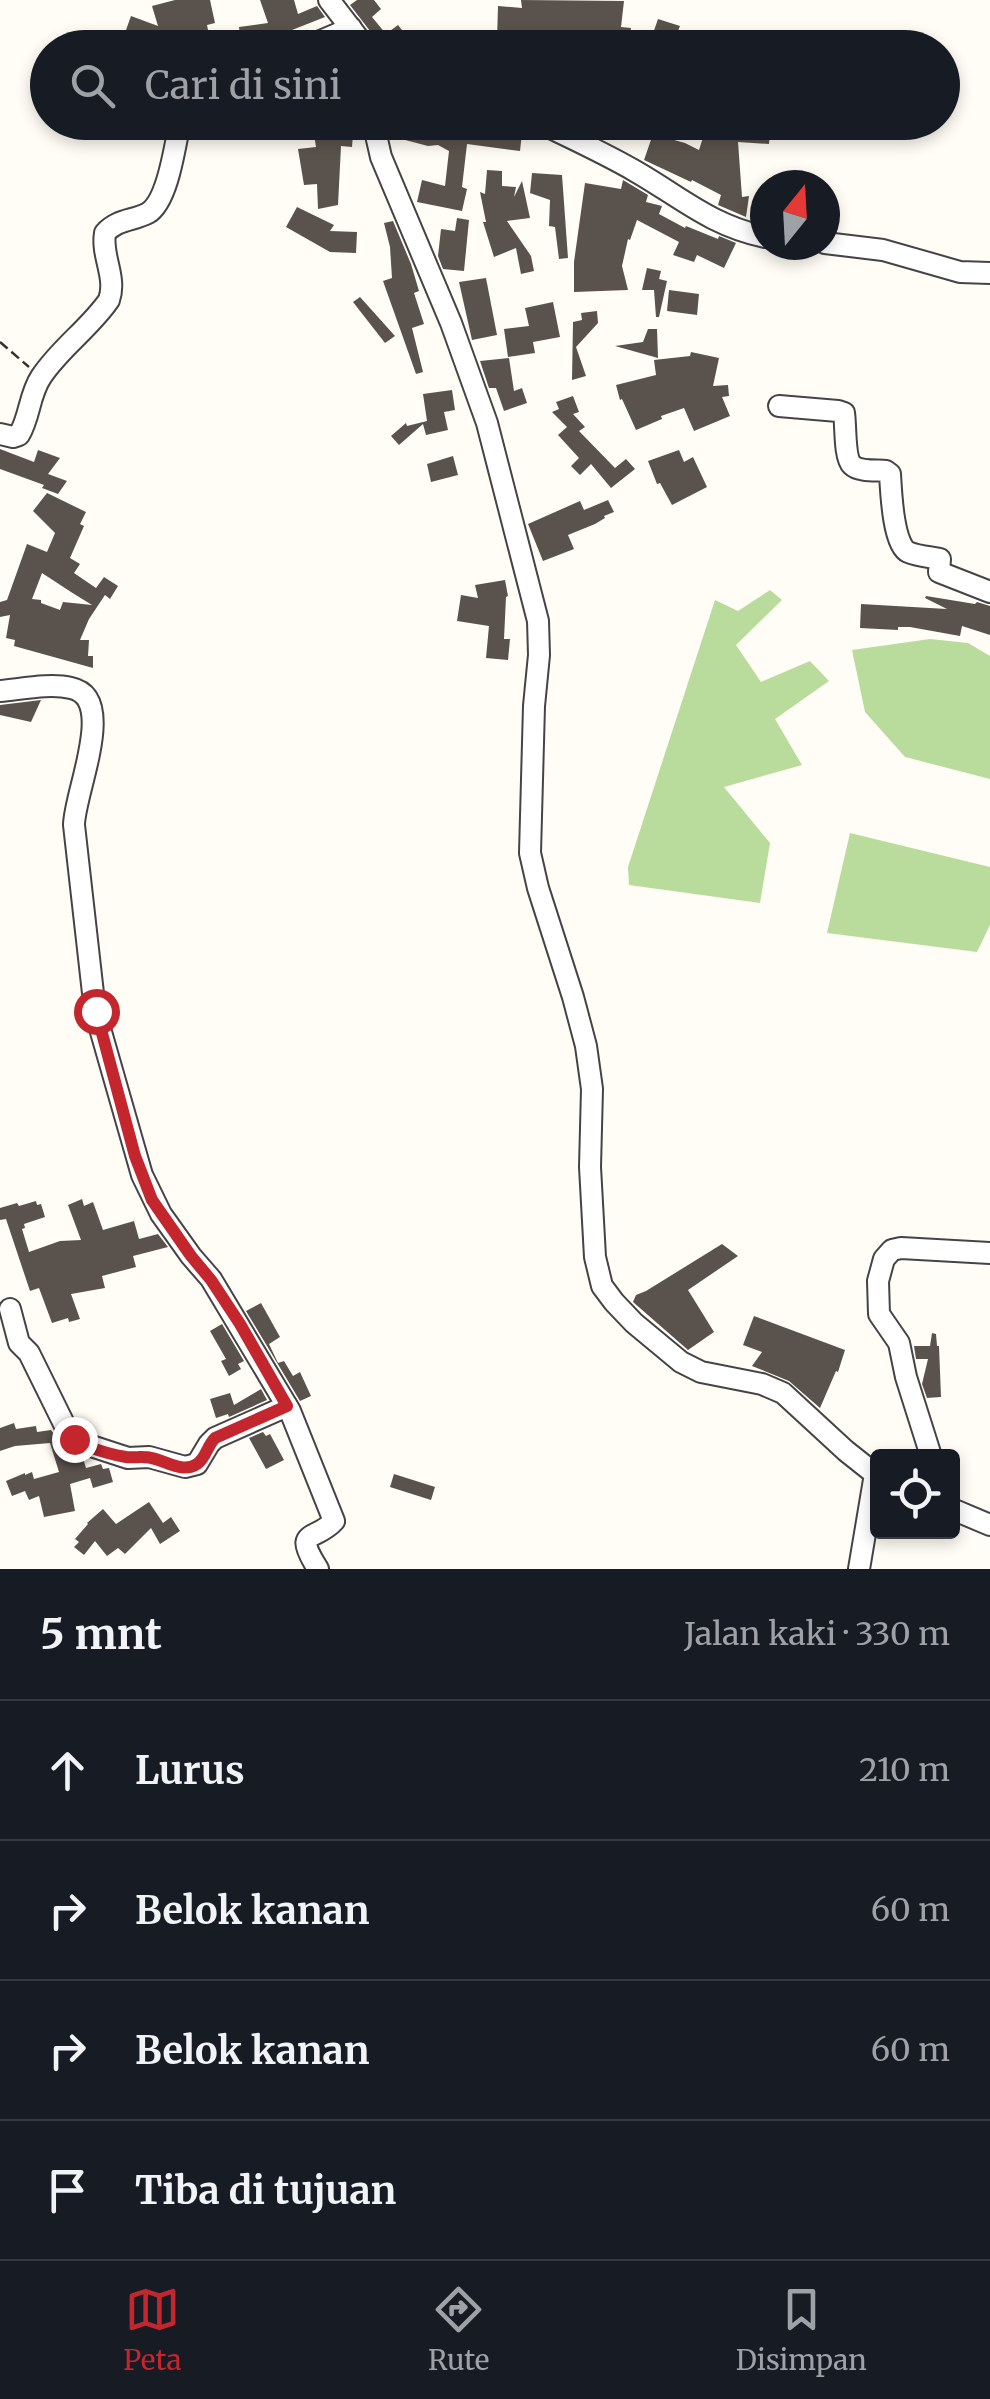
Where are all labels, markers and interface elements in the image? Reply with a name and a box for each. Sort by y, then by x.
search box [30,30,960,140]
icon: search [65,58,120,113]
text: Cari di sini [145,62,341,109]
north arrow [750,170,840,260]
route start [74,989,120,1035]
route end [52,1417,98,1463]
map controls [870,1449,960,1539]
button: locate [870,1449,960,1539]
text: 5 mnt [40,1608,162,1660]
text: Jalan kaki · 330 m [684,1614,950,1654]
icon: ahead [40,1743,95,1798]
text: Lurus [135,1747,245,1794]
text: 210 m [859,1750,950,1790]
icon: right [40,1883,95,1938]
text: Belok kanan [135,1887,370,1934]
text: 60 m [871,1890,950,1930]
icon: right [40,2023,95,2078]
text: Belok kanan [135,2027,370,2074]
text: 60 m [871,2030,950,2070]
icon: arrive [40,2163,95,2218]
text: Tiba di tujuan [135,2167,396,2214]
tab: Peta [123,2282,182,2378]
tab: Rute [428,2282,489,2378]
tab: Disimpan [736,2282,867,2378]

